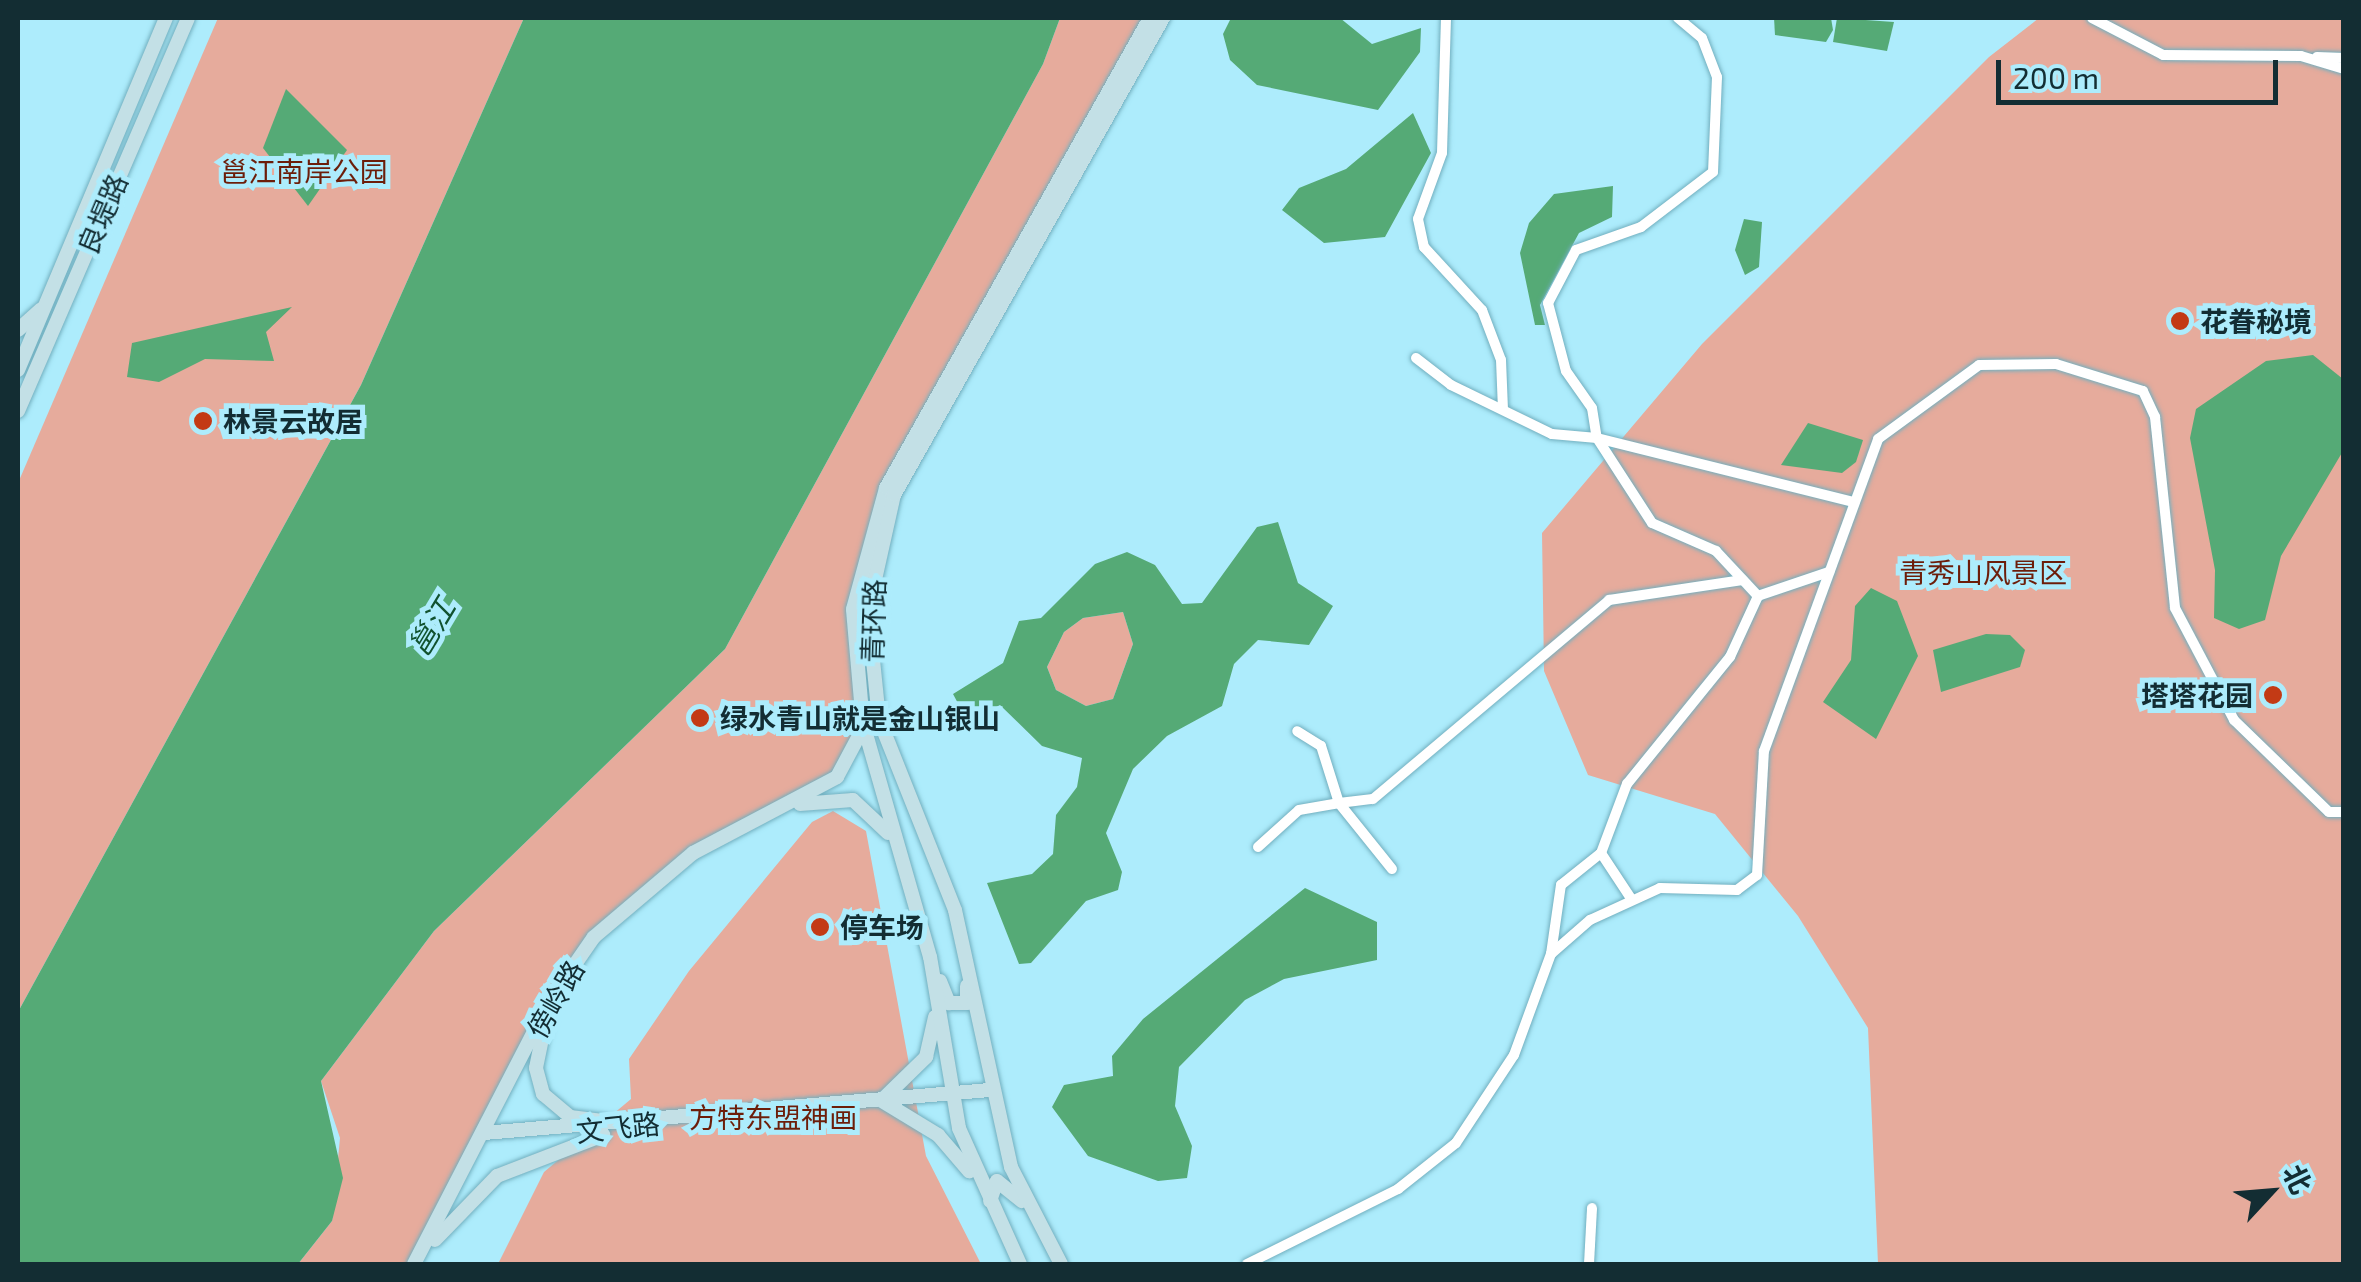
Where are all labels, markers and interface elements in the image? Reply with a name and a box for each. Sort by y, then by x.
scale bar [2001,40,2284,102]
text: 200 m [2013,59,2099,95]
park label: 邕江南岸公园 [220,154,388,188]
street label: 良堤路 [70,169,134,259]
place label: 花眷秘境 [2200,304,2312,338]
marker: 花眷秘境 [2169,310,2191,332]
place label: 林景云故居 [223,404,363,438]
marker: 林景云故居 [192,410,214,432]
park label: 青秀山风景区 [1899,555,2067,589]
street label: 青环路 [855,578,891,664]
water label: 邕江 [400,592,462,662]
place label: 塔塔花园 [2141,678,2253,712]
marker: 塔塔花园 [2262,684,2284,706]
place label: 绿水青山就是金山银山 [720,701,1000,735]
marker: 绿水青山就是金山银山 [689,707,711,729]
place label: 停车场 [840,910,924,944]
marker: 停车场 [809,916,831,938]
street label: 傍岭路 [519,954,591,1044]
park label: 方特东盟神画 [689,1100,857,1134]
street label: 文飞路 [574,1106,662,1148]
north arrow [2221,1142,2321,1242]
text: 北 [2277,1159,2319,1199]

